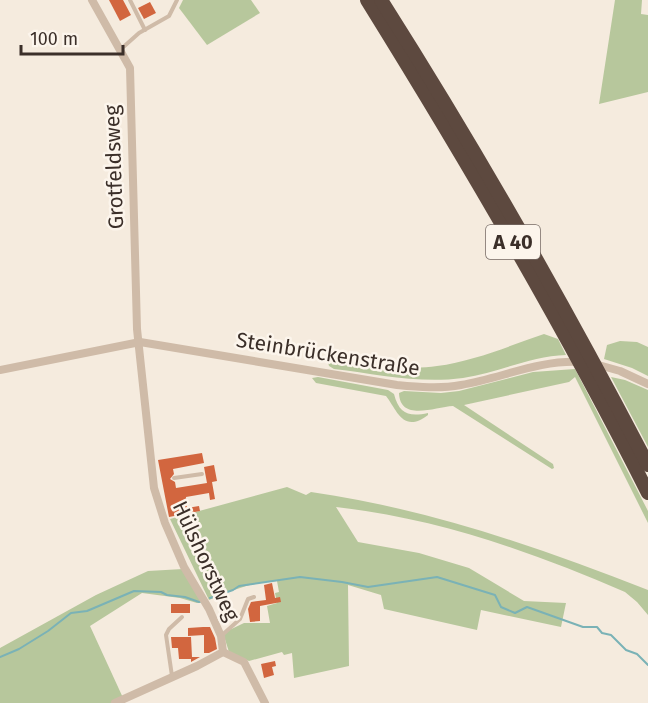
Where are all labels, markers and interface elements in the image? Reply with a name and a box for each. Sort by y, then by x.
scale bar [21,18,123,56]
text: 100 m [30,28,78,50]
street label: Grotfeldsweg [99,104,129,230]
road number: A 40 [486,225,540,259]
street label: Steinbrückenstraße [234,327,422,381]
street label: Hülshorstweg [167,497,245,625]

